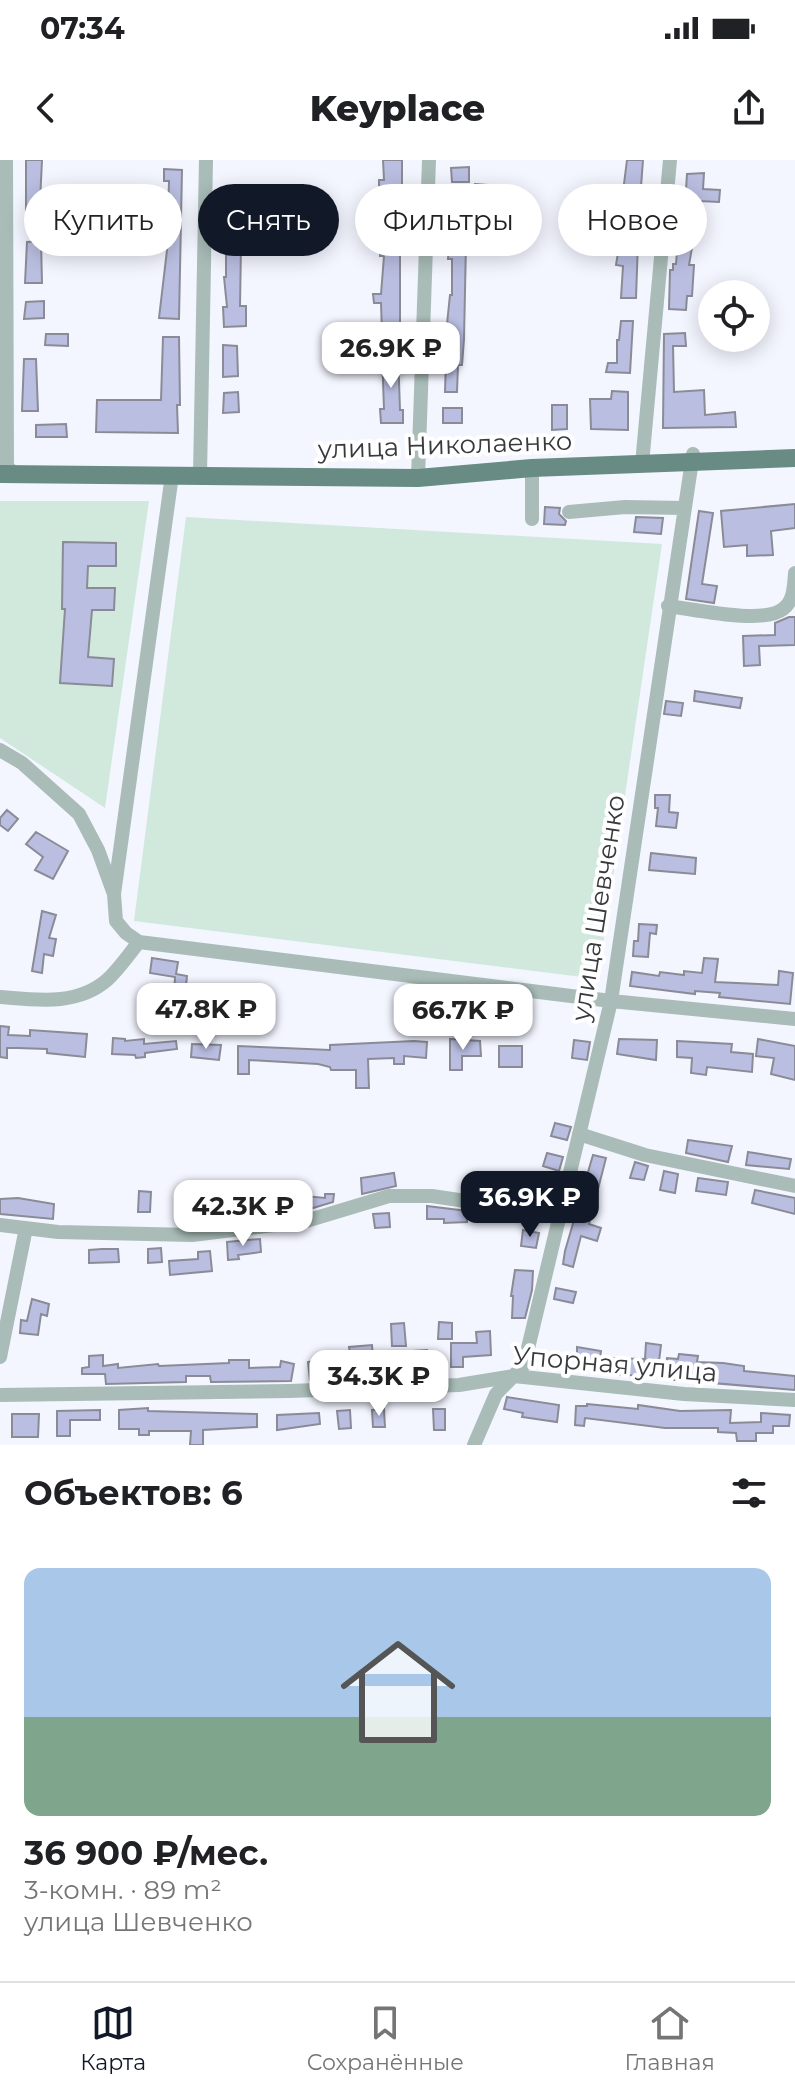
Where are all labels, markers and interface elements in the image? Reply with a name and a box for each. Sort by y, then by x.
text: 07:34 [40,10,125,47]
icon: back [24,86,68,130]
text: Keyplace [310,86,485,130]
icon: share [727,86,771,130]
chip: Купить [24,184,182,256]
chip: Снять [198,184,339,256]
chip: Фильтры [355,184,542,256]
chip: Новое [558,184,707,256]
map controls [698,280,770,352]
button: locate [698,280,770,352]
pin: 26.9K ₽ [317,322,465,390]
text: 26.9K ₽ [340,332,442,364]
street label: улица Николаенко [316,425,573,465]
street label: улица Шевченко [564,793,632,1024]
pin: 47.8K ₽ [132,983,280,1051]
pin: 66.7K ₽ [389,984,537,1052]
text: 47.8K ₽ [155,993,257,1025]
text: 66.7K ₽ [412,994,514,1026]
pin: 36.9K ₽ [456,1171,604,1239]
pin: 42.3K ₽ [169,1180,317,1248]
text: 36.9K ₽ [479,1181,581,1213]
text: 42.3K ₽ [192,1190,294,1222]
street label: Упорная улица [511,1339,719,1389]
pin: 34.3K ₽ [305,1350,453,1418]
text: 34.3K ₽ [327,1360,431,1392]
icon: filters [727,1471,771,1515]
text: Объектов: 6 [24,1472,243,1514]
icon: home [326,1620,470,1764]
text: 36 900 ₽/мес. [24,1832,268,1874]
text: 3-комн. · 89 m² [24,1874,222,1906]
text: улица Шевченко [24,1906,253,1938]
tab: Карта [80,2001,146,2076]
tab: Сохранённые [307,2001,464,2076]
tab: Главная [624,2001,715,2076]

